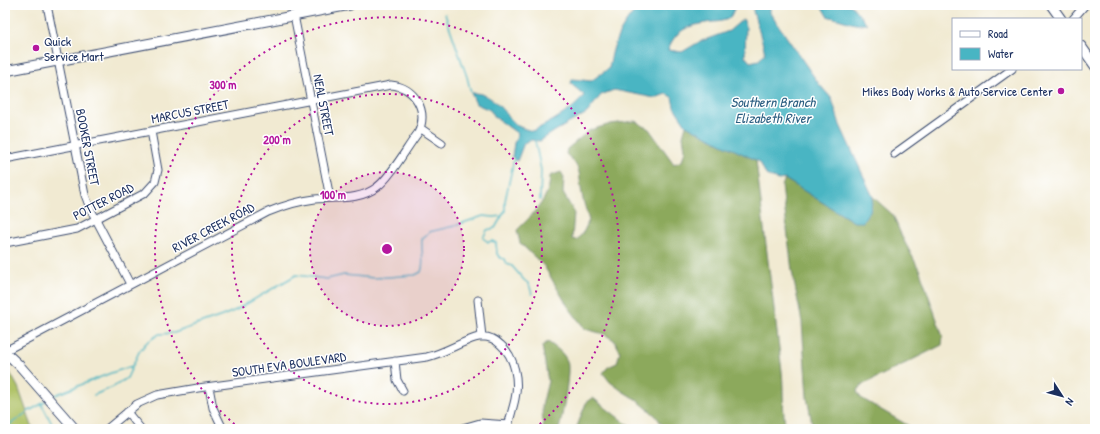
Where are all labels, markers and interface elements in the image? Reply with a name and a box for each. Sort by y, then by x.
legend [952,18,1082,70]
text: Road [988,25,1008,42]
place label: Quick Service Mart [44,32,104,65]
marker: Quick Service Mart [31,43,41,53]
text: Water [988,45,1014,62]
street label: NEAL STREET [309,73,339,138]
text: 300 m [209,76,237,93]
place label: Mikes Body Works & Auto Service Center [862,82,1053,100]
marker: Mikes Body Works & Auto Service Center [1056,86,1066,96]
water label: Southern Branch Elizabeth River [731,92,816,127]
street label: MARCUS STREET [150,94,231,127]
street label: BOOKER STREET [72,107,104,188]
text: 200 m [263,131,291,148]
street label: POTTER ROAD [70,178,137,224]
text: 100 m [320,186,346,203]
street label: RIVER CREEK ROAD [169,197,258,256]
centre of rings [380,242,394,256]
street label: SOUTH EVA BOULEVARD [231,347,348,381]
north arrow [1042,376,1082,416]
text: N [1063,395,1077,408]

